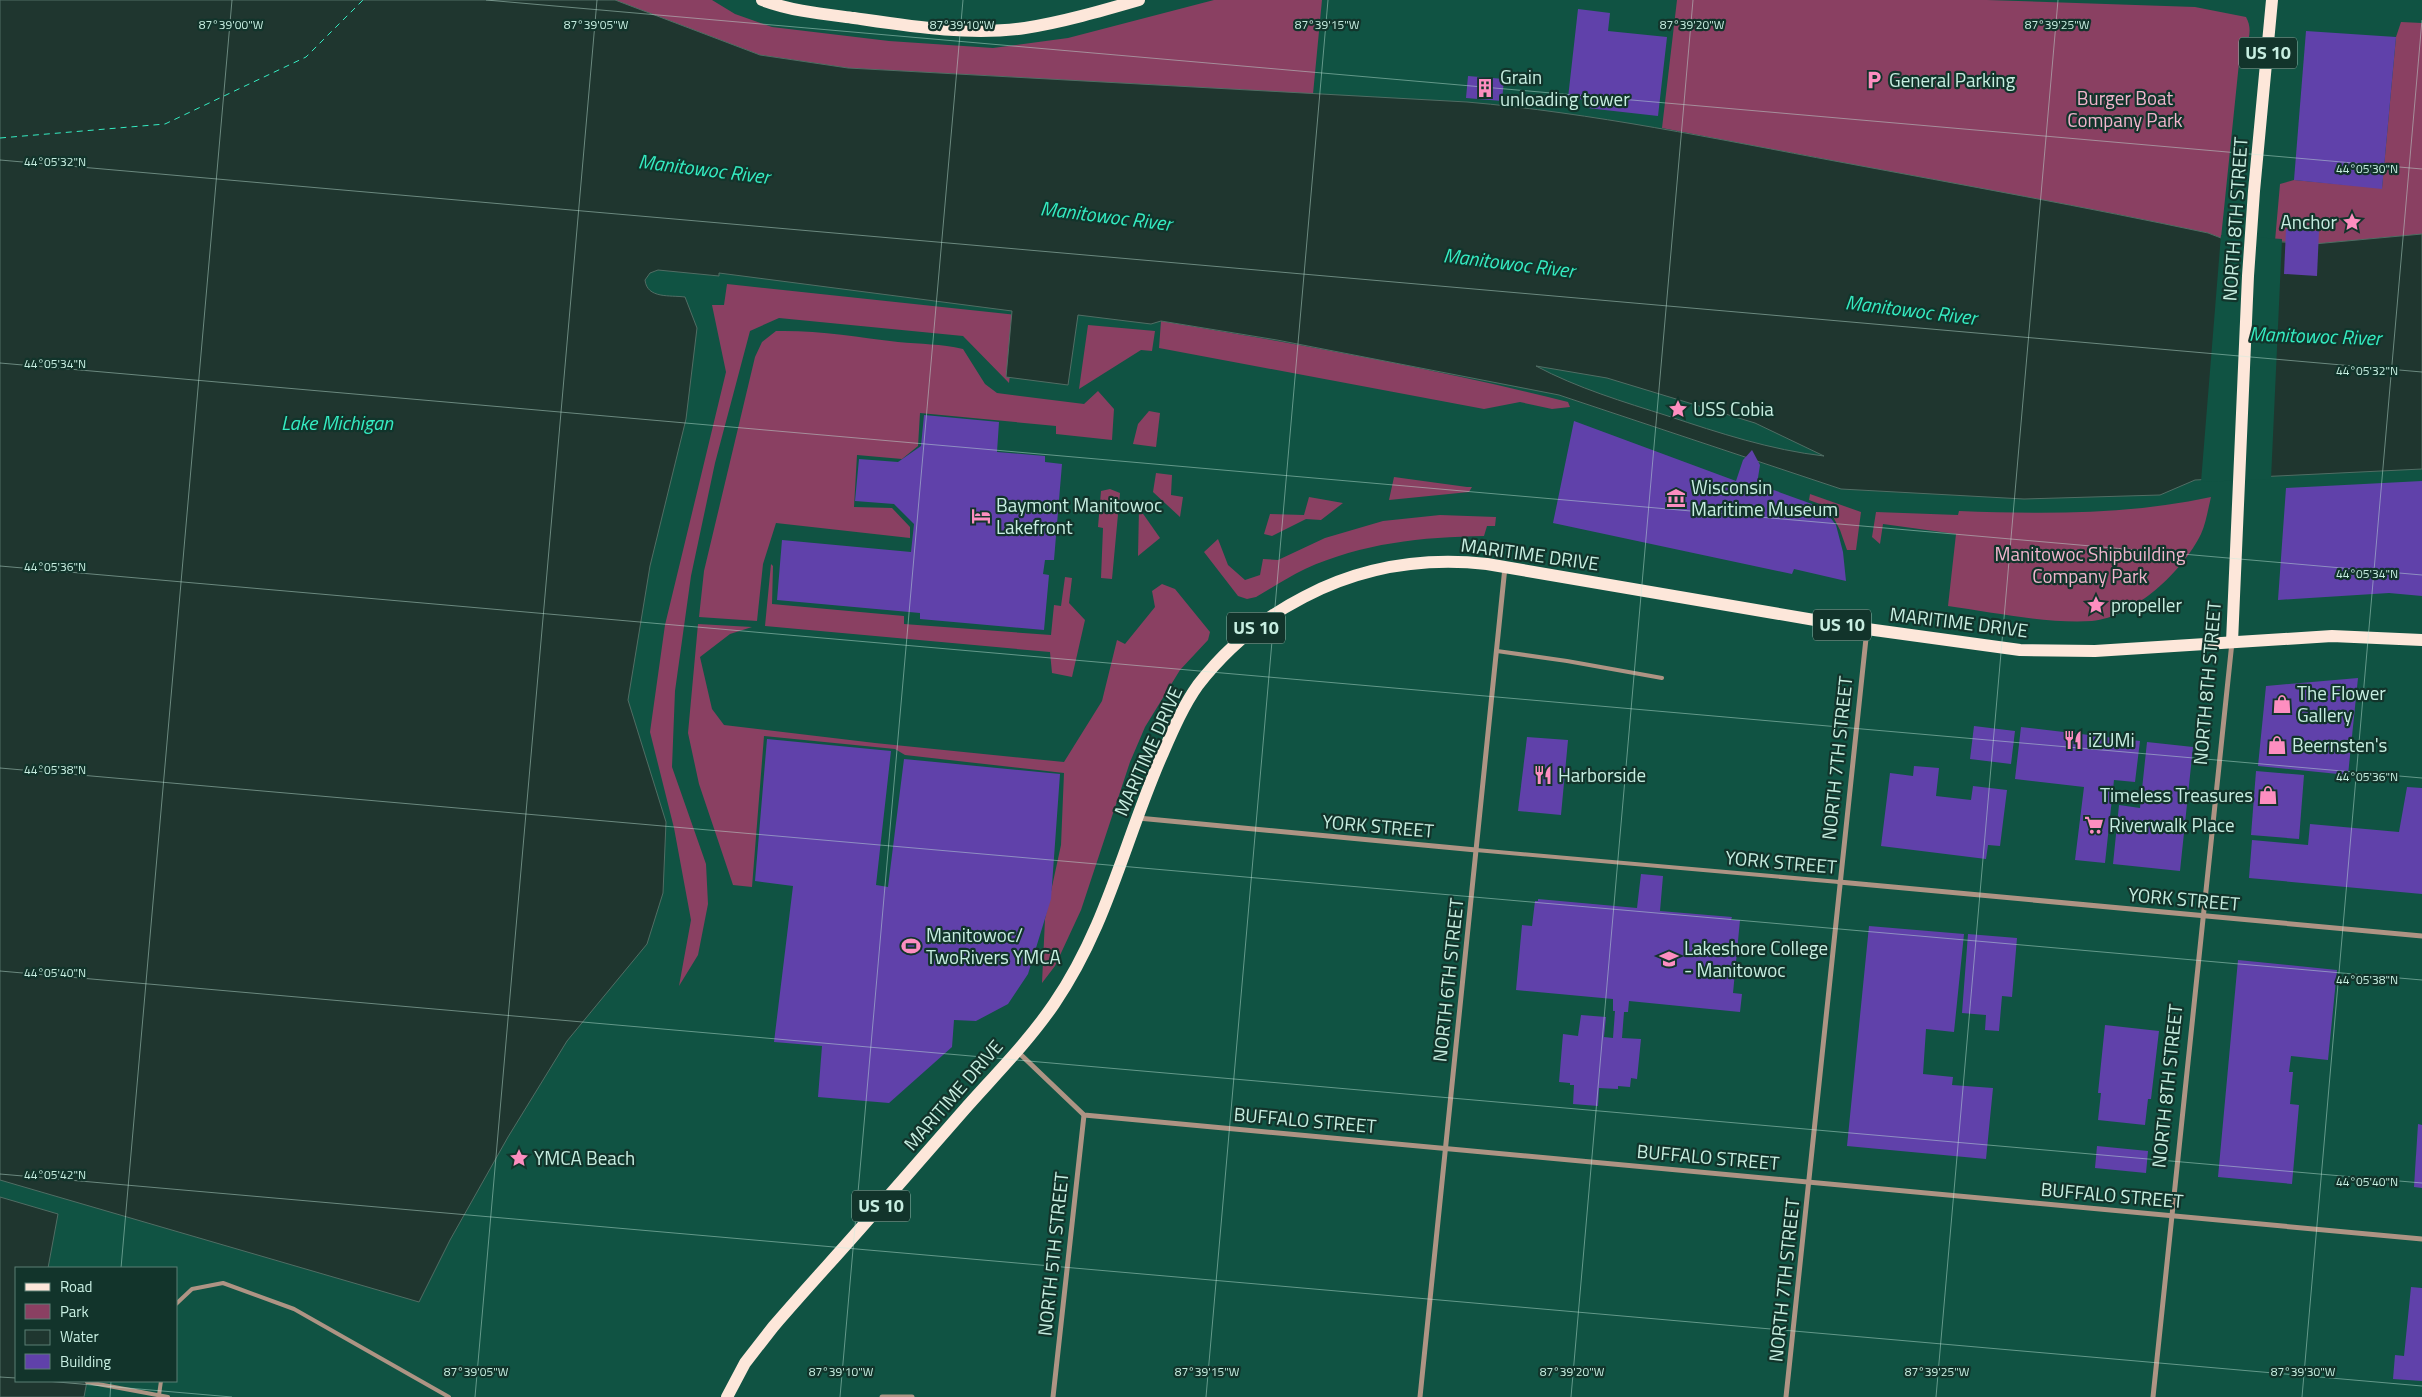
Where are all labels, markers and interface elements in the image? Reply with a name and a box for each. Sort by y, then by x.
text: 87°39'00"W [199,15,264,34]
text: 87°39'05"W [564,15,629,34]
text: 87°39'10"W [930,15,995,34]
text: 87°39'15"W [1295,15,1360,34]
text: 87°39'20"W [1660,15,1725,34]
text: 87°39'25"W [2025,15,2090,34]
road number: US 10 [2239,38,2297,68]
place label: Grain unloading tower [1500,62,1630,113]
place label: General Parking [1889,65,2015,94]
parking icon: General Parking [1863,69,1885,91]
building icon: Grain unloading tower [1474,77,1496,99]
park label: Burger Boat Company Park [2067,83,2183,134]
street label: NORTH 8TH STREET [2214,136,2255,302]
water label: Manitowoc River [637,145,774,192]
text: 44°05'32"N [24,152,86,171]
text: 44°05'30"N [2336,159,2398,178]
water label: Manitowoc River [1039,192,1176,239]
place label: Anchor [2280,207,2337,236]
place icon: Anchor [2341,211,2363,233]
water label: Manitowoc River [1442,239,1579,286]
water label: Manitowoc River [1844,286,1981,333]
water label: Manitowoc River [2248,318,2384,353]
text: 44°05'34"N [24,354,86,373]
text: 44°05'32"N [2336,361,2398,380]
place label: USS Cobia [1693,394,1774,423]
place icon: USS Cobia [1667,398,1689,420]
water label: Lake Michigan [281,407,394,438]
place label: Wisconsin Maritime Museum [1691,472,1838,523]
museum icon: Wisconsin Maritime Museum [1665,487,1687,509]
place label: Baymont Manitowoc Lakefront [996,490,1162,541]
hotel icon: Baymont Manitowoc Lakefront [970,505,992,527]
street label: MARITIME DRIVE [1459,529,1601,578]
park label: Manitowoc Shipbuilding Company Park [1995,539,2186,590]
text: 44°05'36"N [24,557,86,576]
text: 44°05'34"N [2336,564,2398,583]
place label: propeller [2111,590,2182,619]
place icon: propeller [2085,594,2107,616]
street label: MARITIME DRIVE [1888,599,2030,644]
street label: NORTH 8TH STREET [2185,600,2228,766]
road number: US 10 [1813,610,1871,640]
road number: US 10 [1227,612,1285,644]
street label: NORTH 7TH STREET [1813,675,1860,841]
place label: The Flower Gallery [2297,678,2386,729]
street label: MARITIME DRIVE [1106,681,1189,820]
shop icon: The Flower Gallery [2271,693,2293,715]
place label: iZUMi [2088,725,2135,754]
restaurant icon: iZUMi [2062,729,2084,751]
place label: Beernsten's [2292,730,2388,759]
shop icon: Beernsten's [2266,734,2288,756]
text: 44°05'38"N [24,760,86,779]
place label: Harborside [1558,760,1646,789]
restaurant icon: Harborside [1532,764,1554,786]
text: 44°05'36"N [2336,767,2398,786]
place label: Timeless Treasures [2100,780,2253,809]
shop icon: Timeless Treasures [2257,784,2279,806]
street label: YORK STREET [1321,806,1435,845]
place label: Riverwalk Place [2109,810,2235,839]
supermarket icon: Riverwalk Place [2083,814,2105,836]
street label: YORK STREET [1724,842,1838,881]
street label: YORK STREET [2127,879,2241,918]
street label: NORTH 6TH STREET [1424,897,1471,1063]
place label: Manitowoc/ TwoRivers YMCA [926,920,1061,971]
place label: Lakeshore College - Manitowoc [1684,933,1828,984]
sports icon: Manitowoc/ TwoRivers YMCA [900,935,922,957]
school or university icon: Lakeshore College - Manitowoc [1658,948,1680,970]
text: 44°05'40"N [24,963,86,982]
text: 44°05'38"N [2336,970,2398,989]
street label: NORTH 8TH STREET [2143,1003,2190,1169]
street label: MARITIME DRIVE [896,1033,1009,1157]
street label: BUFFALO STREET [1233,1099,1378,1140]
street label: BUFFALO STREET [1636,1136,1781,1177]
place label: YMCA Beach [534,1143,635,1172]
place icon: YMCA Beach [508,1147,530,1169]
text: 44°05'42"N [24,1165,86,1184]
street label: NORTH 5TH STREET [1029,1171,1076,1337]
text: 44°05'40"N [2336,1172,2398,1191]
street label: BUFFALO STREET [2040,1174,2185,1215]
road number: US 10 [852,1190,910,1222]
street label: NORTH 7TH STREET [1760,1197,1807,1363]
legend [15,1267,178,1382]
text: Road [60,1275,92,1298]
text: Park [60,1300,89,1323]
text: Water [60,1325,99,1348]
text: Building [60,1350,111,1373]
text: 87°39'05"W [444,1362,509,1381]
text: 87°39'10"W [809,1362,874,1381]
text: 87°39'15"W [1175,1362,1240,1381]
text: 87°39'20"W [1540,1362,1605,1381]
text: 87°39'25"W [1905,1362,1970,1381]
text: 87°39'30"W [2271,1362,2336,1381]

